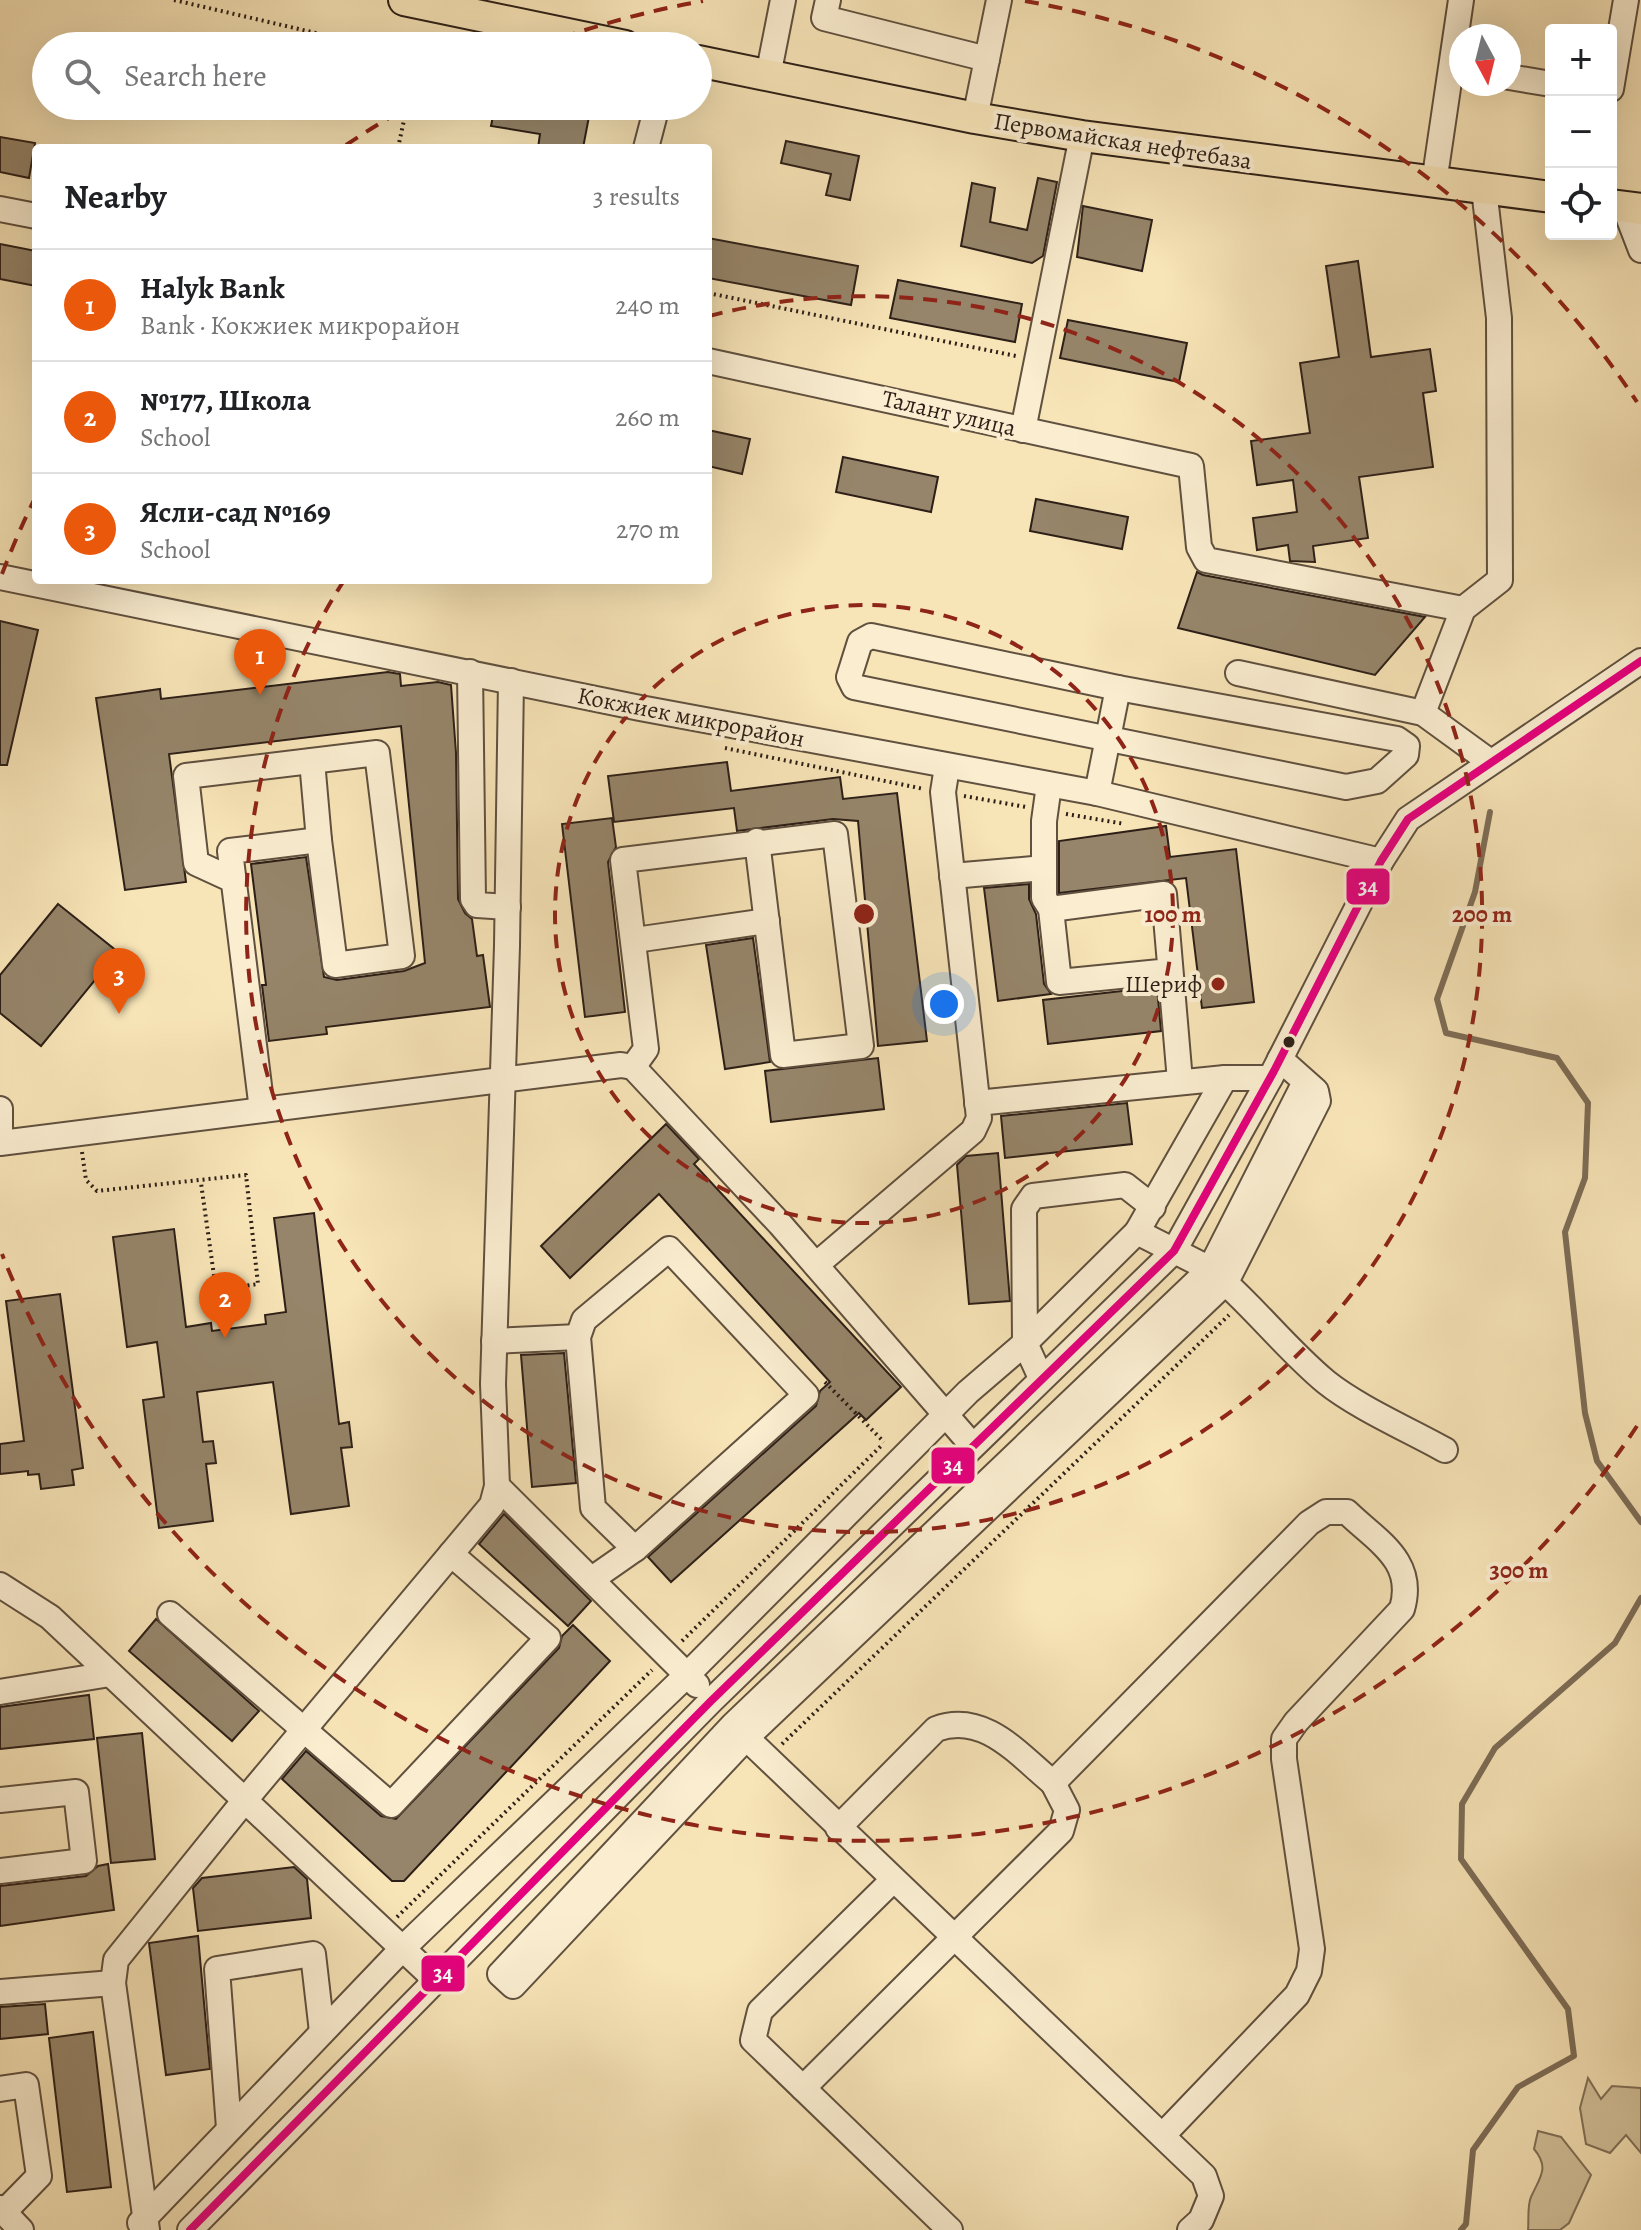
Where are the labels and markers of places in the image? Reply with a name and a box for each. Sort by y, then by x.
pin: 1 [234,629,286,695]
centre of rings [850,900,878,928]
pin: 3 [93,948,145,1014]
place label: Шериф [1125,968,1202,1000]
marker: Шериф [1209,975,1227,993]
unlabelled marker [1281,1034,1297,1050]
pin: 2 [199,1272,251,1338]

